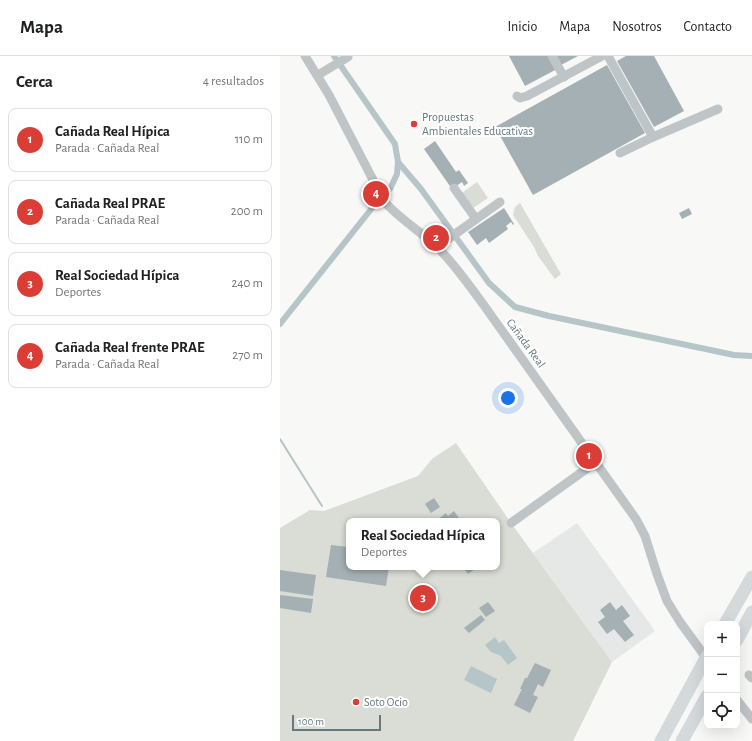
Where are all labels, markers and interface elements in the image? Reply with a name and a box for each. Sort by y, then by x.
text: Mapa [20,18,63,37]
text: Inicio [507,20,537,34]
text: Mapa [559,20,590,34]
text: Nosotros [612,20,662,34]
text: Contacto [684,20,732,34]
text: Cerca [16,73,53,90]
text: 4 resultados [203,75,264,88]
place label: Propuestas Ambientales Educativas [422,111,533,137]
marker: Propuestas Ambientales Educativas [409,119,419,129]
text: Cañada Real Hípica [55,124,170,139]
text: 1 [28,133,32,146]
text: 110 m [235,133,263,146]
text: Parada · Cañada Real [55,142,160,155]
pin: 4 [363,179,389,209]
text: Cañada Real PRAE [55,196,165,211]
text: 2 [27,205,33,218]
text: 200 m [231,205,263,218]
text: Parada · Cañada Real [55,214,160,227]
pin: 2 [423,223,449,253]
text: Real Sociedad Hípica [55,268,179,283]
text: 3 [27,277,33,290]
text: 240 m [231,277,263,290]
text: Deportes [55,286,101,299]
street label: Cañada Real [504,316,548,370]
text: Cañada Real frente PRAE [55,340,205,355]
text: 4 [27,349,33,362]
text: 270 m [232,349,263,362]
text: Parada · Cañada Real [55,358,160,371]
your location [498,388,518,408]
pin: 1 [576,441,602,471]
popup [346,518,500,570]
text: Real Sociedad Hípica [361,528,485,543]
text: Deportes [361,546,407,559]
pin: 3 [410,583,436,613]
map controls [704,621,740,729]
button: + [704,621,740,657]
button: − [704,657,740,693]
button: locate [704,693,740,729]
place label: Soto Ocio [364,696,408,708]
marker: Soto Ocio [351,697,361,707]
scale bar [292,713,381,732]
text: 100 m [298,716,324,727]

